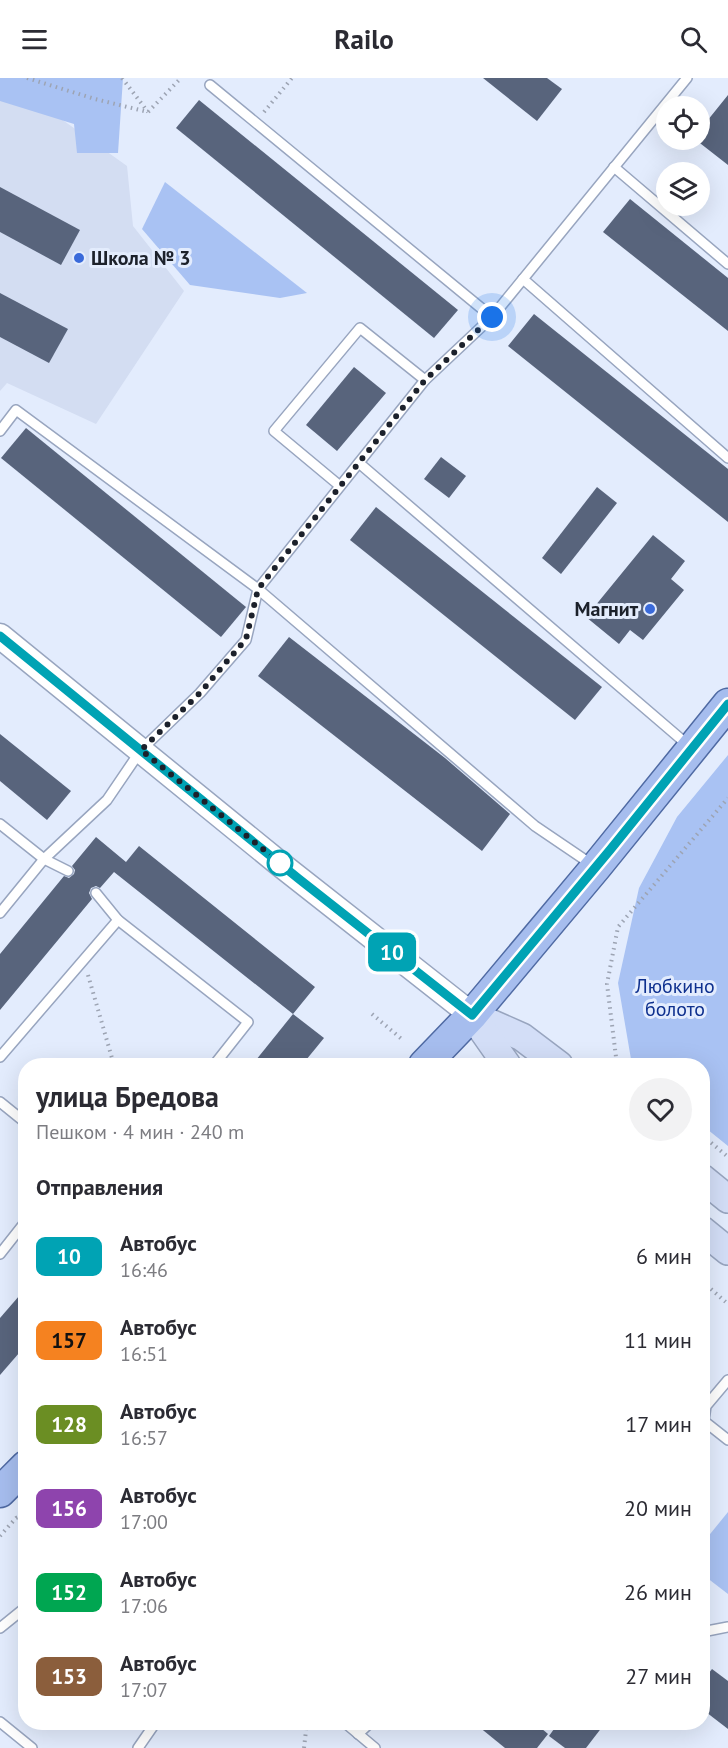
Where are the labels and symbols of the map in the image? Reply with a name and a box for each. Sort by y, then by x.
place label: Школа № 3 [91,245,191,271]
marker: Школа № 3 [72,251,86,265]
your location [477,302,507,332]
place label: Магнит [575,596,639,622]
marker: Магнит [643,602,657,616]
unlabelled marker [267,850,293,876]
line badge: 10 [365,932,419,972]
park label: Любкино болото [634,973,715,1022]

